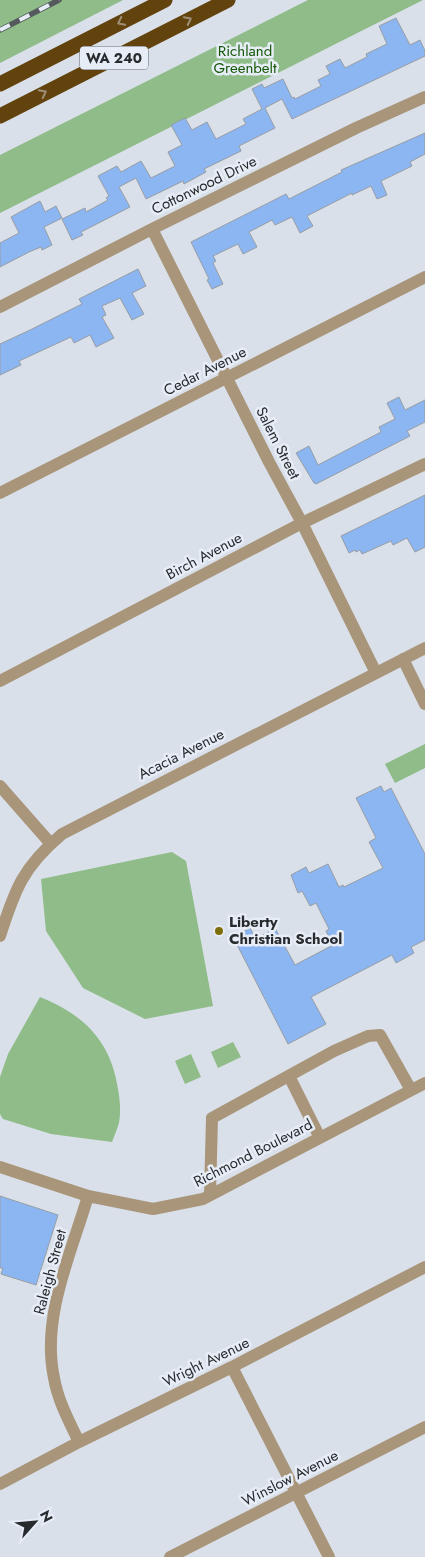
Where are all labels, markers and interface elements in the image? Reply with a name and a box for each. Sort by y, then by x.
one-way arrow [117,16,126,26]
one-way arrow [183,16,192,26]
park label: Richland Greenbelt [213,40,277,79]
road number: WA 240 [80,46,148,70]
one-way arrow [38,89,47,99]
street label: Cottonwood Drive [148,150,260,220]
street label: Cedar Avenue [160,341,250,401]
street label: Salem Street [250,403,306,483]
street label: Birch Avenue [162,527,246,585]
street label: Acacia Avenue [134,723,228,785]
place label: Liberty Christian School [229,911,342,950]
marker: Liberty Christian School [213,925,225,937]
street label: Richmond Boulevard [190,1113,316,1193]
street label: Raleigh Street [28,1227,72,1317]
street label: Wright Avenue [159,1331,253,1393]
street label: Winslow Avenue [238,1444,342,1512]
north arrow [10,1497,60,1547]
text: N [35,1507,58,1526]

